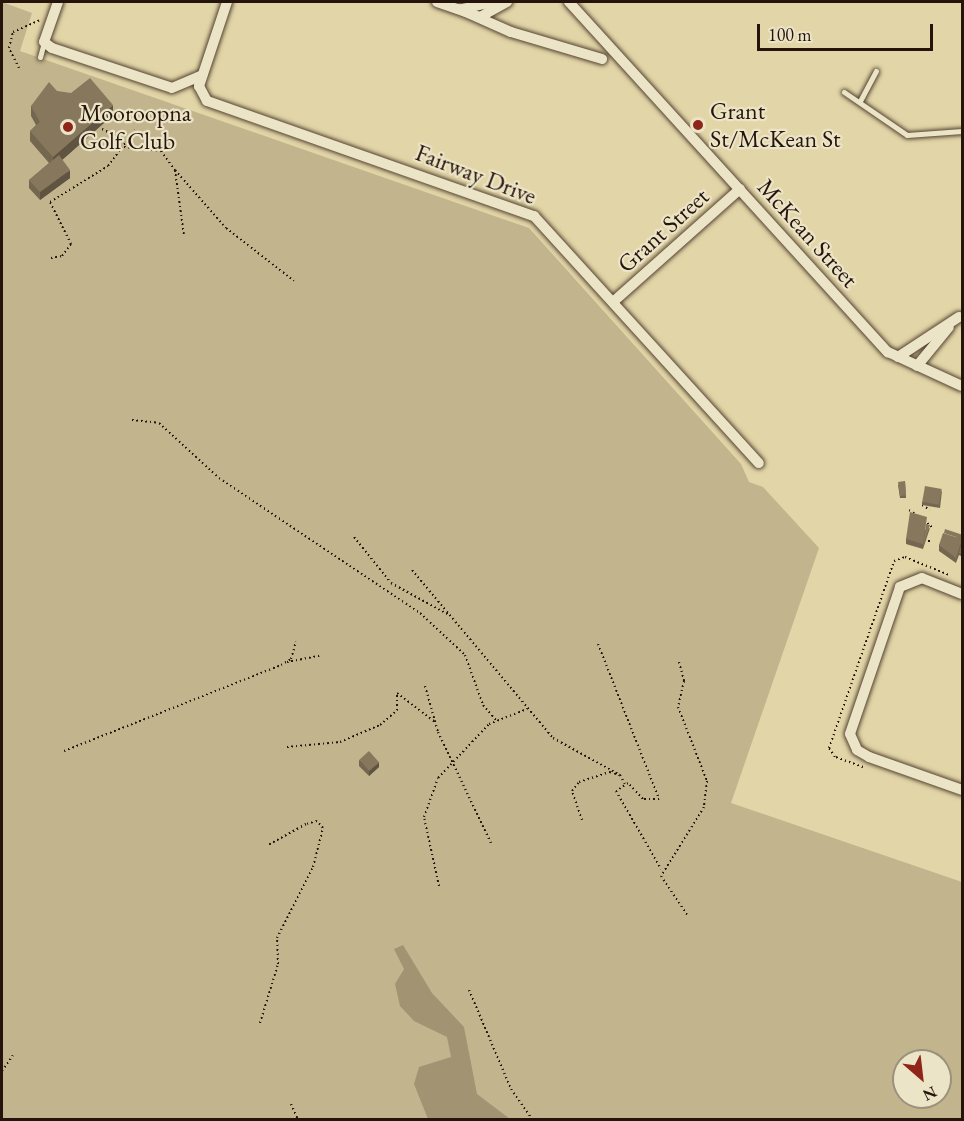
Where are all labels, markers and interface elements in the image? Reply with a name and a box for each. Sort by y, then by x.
scale bar [760,12,936,50]
text: 100 m [768,23,812,46]
place label: Grant St/McKean St [710,97,841,153]
place label: Mooroopna Golf Club [80,99,191,155]
marker: Grant St/McKean St [691,118,705,132]
marker: Mooroopna Golf Club [61,120,75,134]
street label: Fairway Drive [412,138,540,210]
street label: McKean Street [752,173,864,293]
street label: Grant Street [611,182,715,278]
north arrow [892,1049,952,1109]
text: N [919,1081,940,1106]

